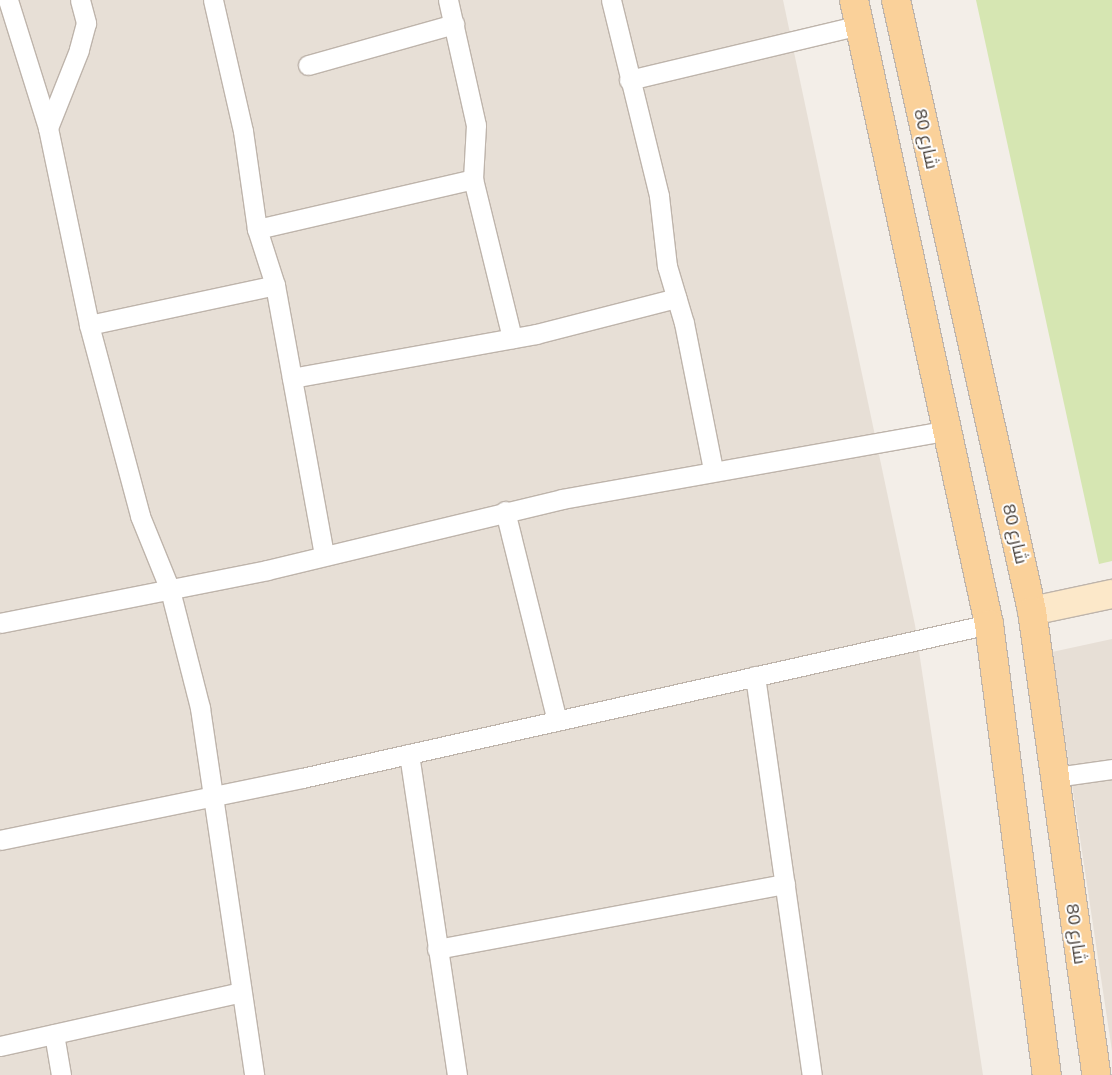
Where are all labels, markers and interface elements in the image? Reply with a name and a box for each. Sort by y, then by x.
street label: شارع 80 [909,107,943,171]
street label: شارع 80 [998,502,1032,566]
street label: شارع 80 [1061,902,1091,966]

